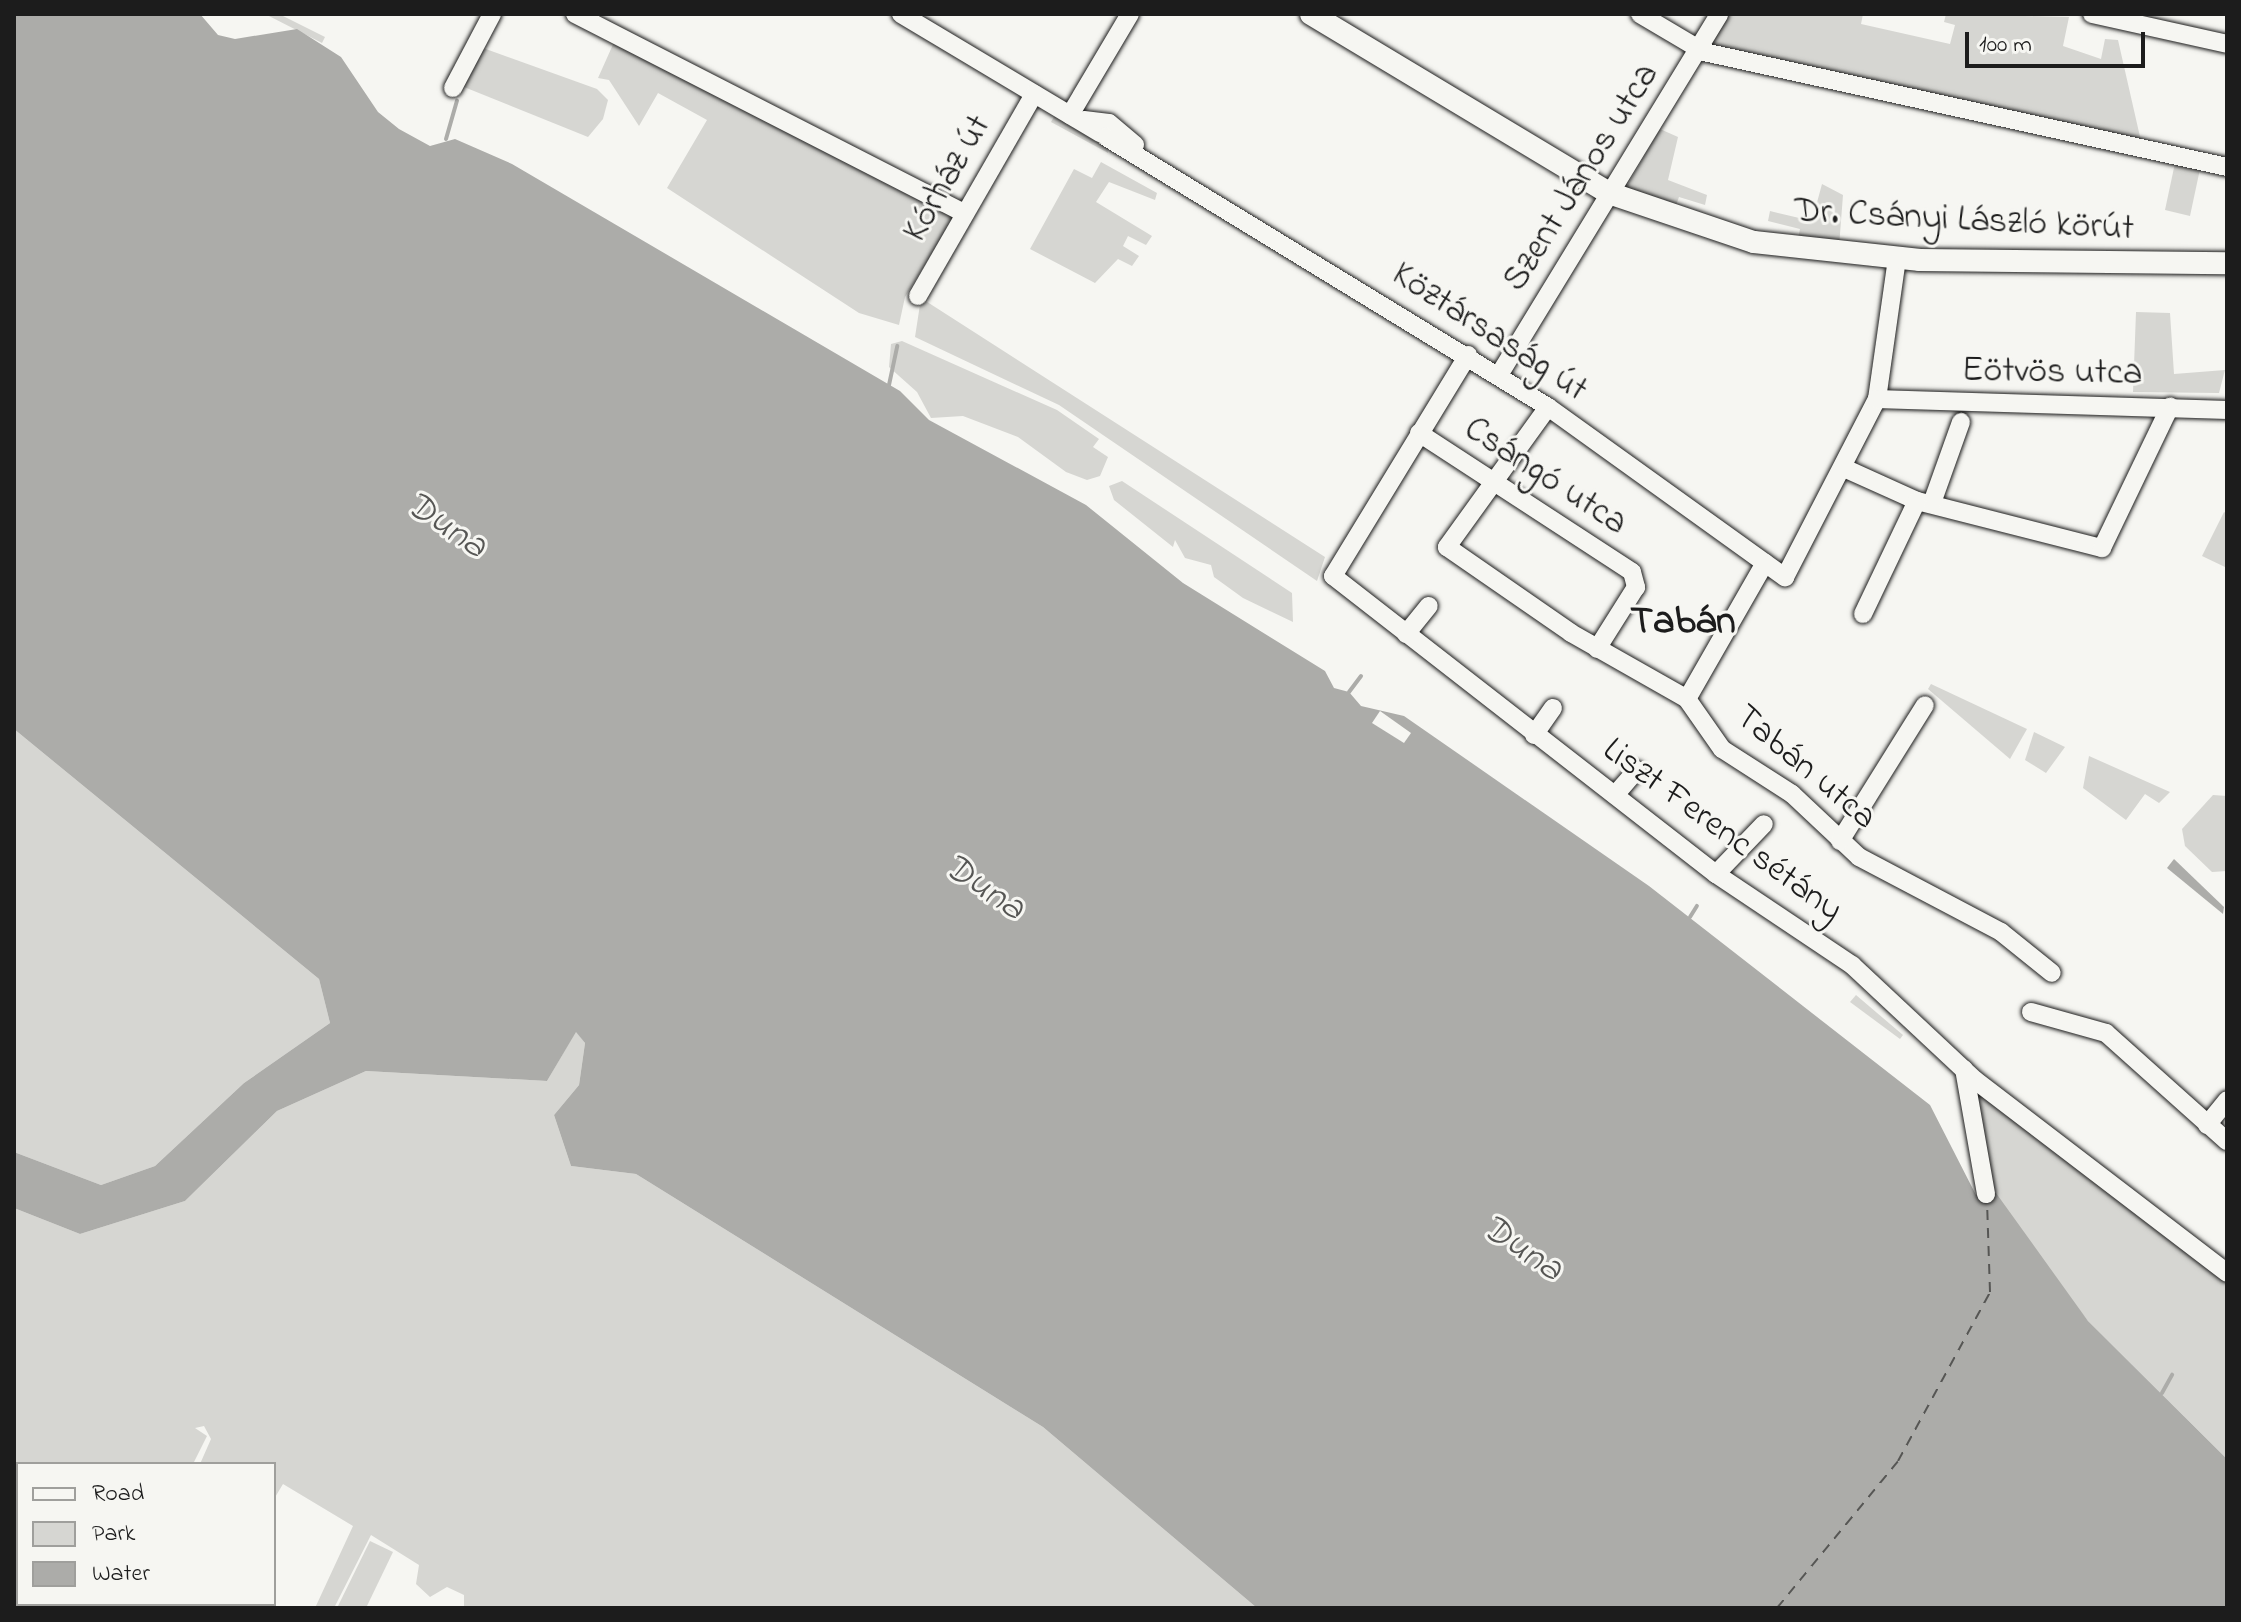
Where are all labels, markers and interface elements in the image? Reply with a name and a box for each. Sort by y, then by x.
scale bar [1969,16,2149,66]
text: 100 m [1979,28,2032,63]
street label: Szent János utca [1495,56,1669,300]
street label: Kórház út [894,108,1002,250]
street label: Dr. Csányi László körút [1793,191,2135,251]
street label: Köztársaság út [1383,254,1595,412]
street label: Eötvös utca [1961,350,2143,396]
street label: Csángó utca [1455,408,1635,546]
water label: Duna [395,483,495,571]
district label: Tabán [1630,599,1736,647]
street label: Tabán utca [1725,696,1885,840]
street label: Liszt Ferenc sétány [1593,729,1851,933]
water label: Duna [933,845,1033,933]
water label: Duna [1471,1206,1571,1294]
legend [16,1462,276,1606]
text: Road [92,1477,144,1512]
text: Park [92,1517,135,1552]
text: Water [92,1557,150,1592]

